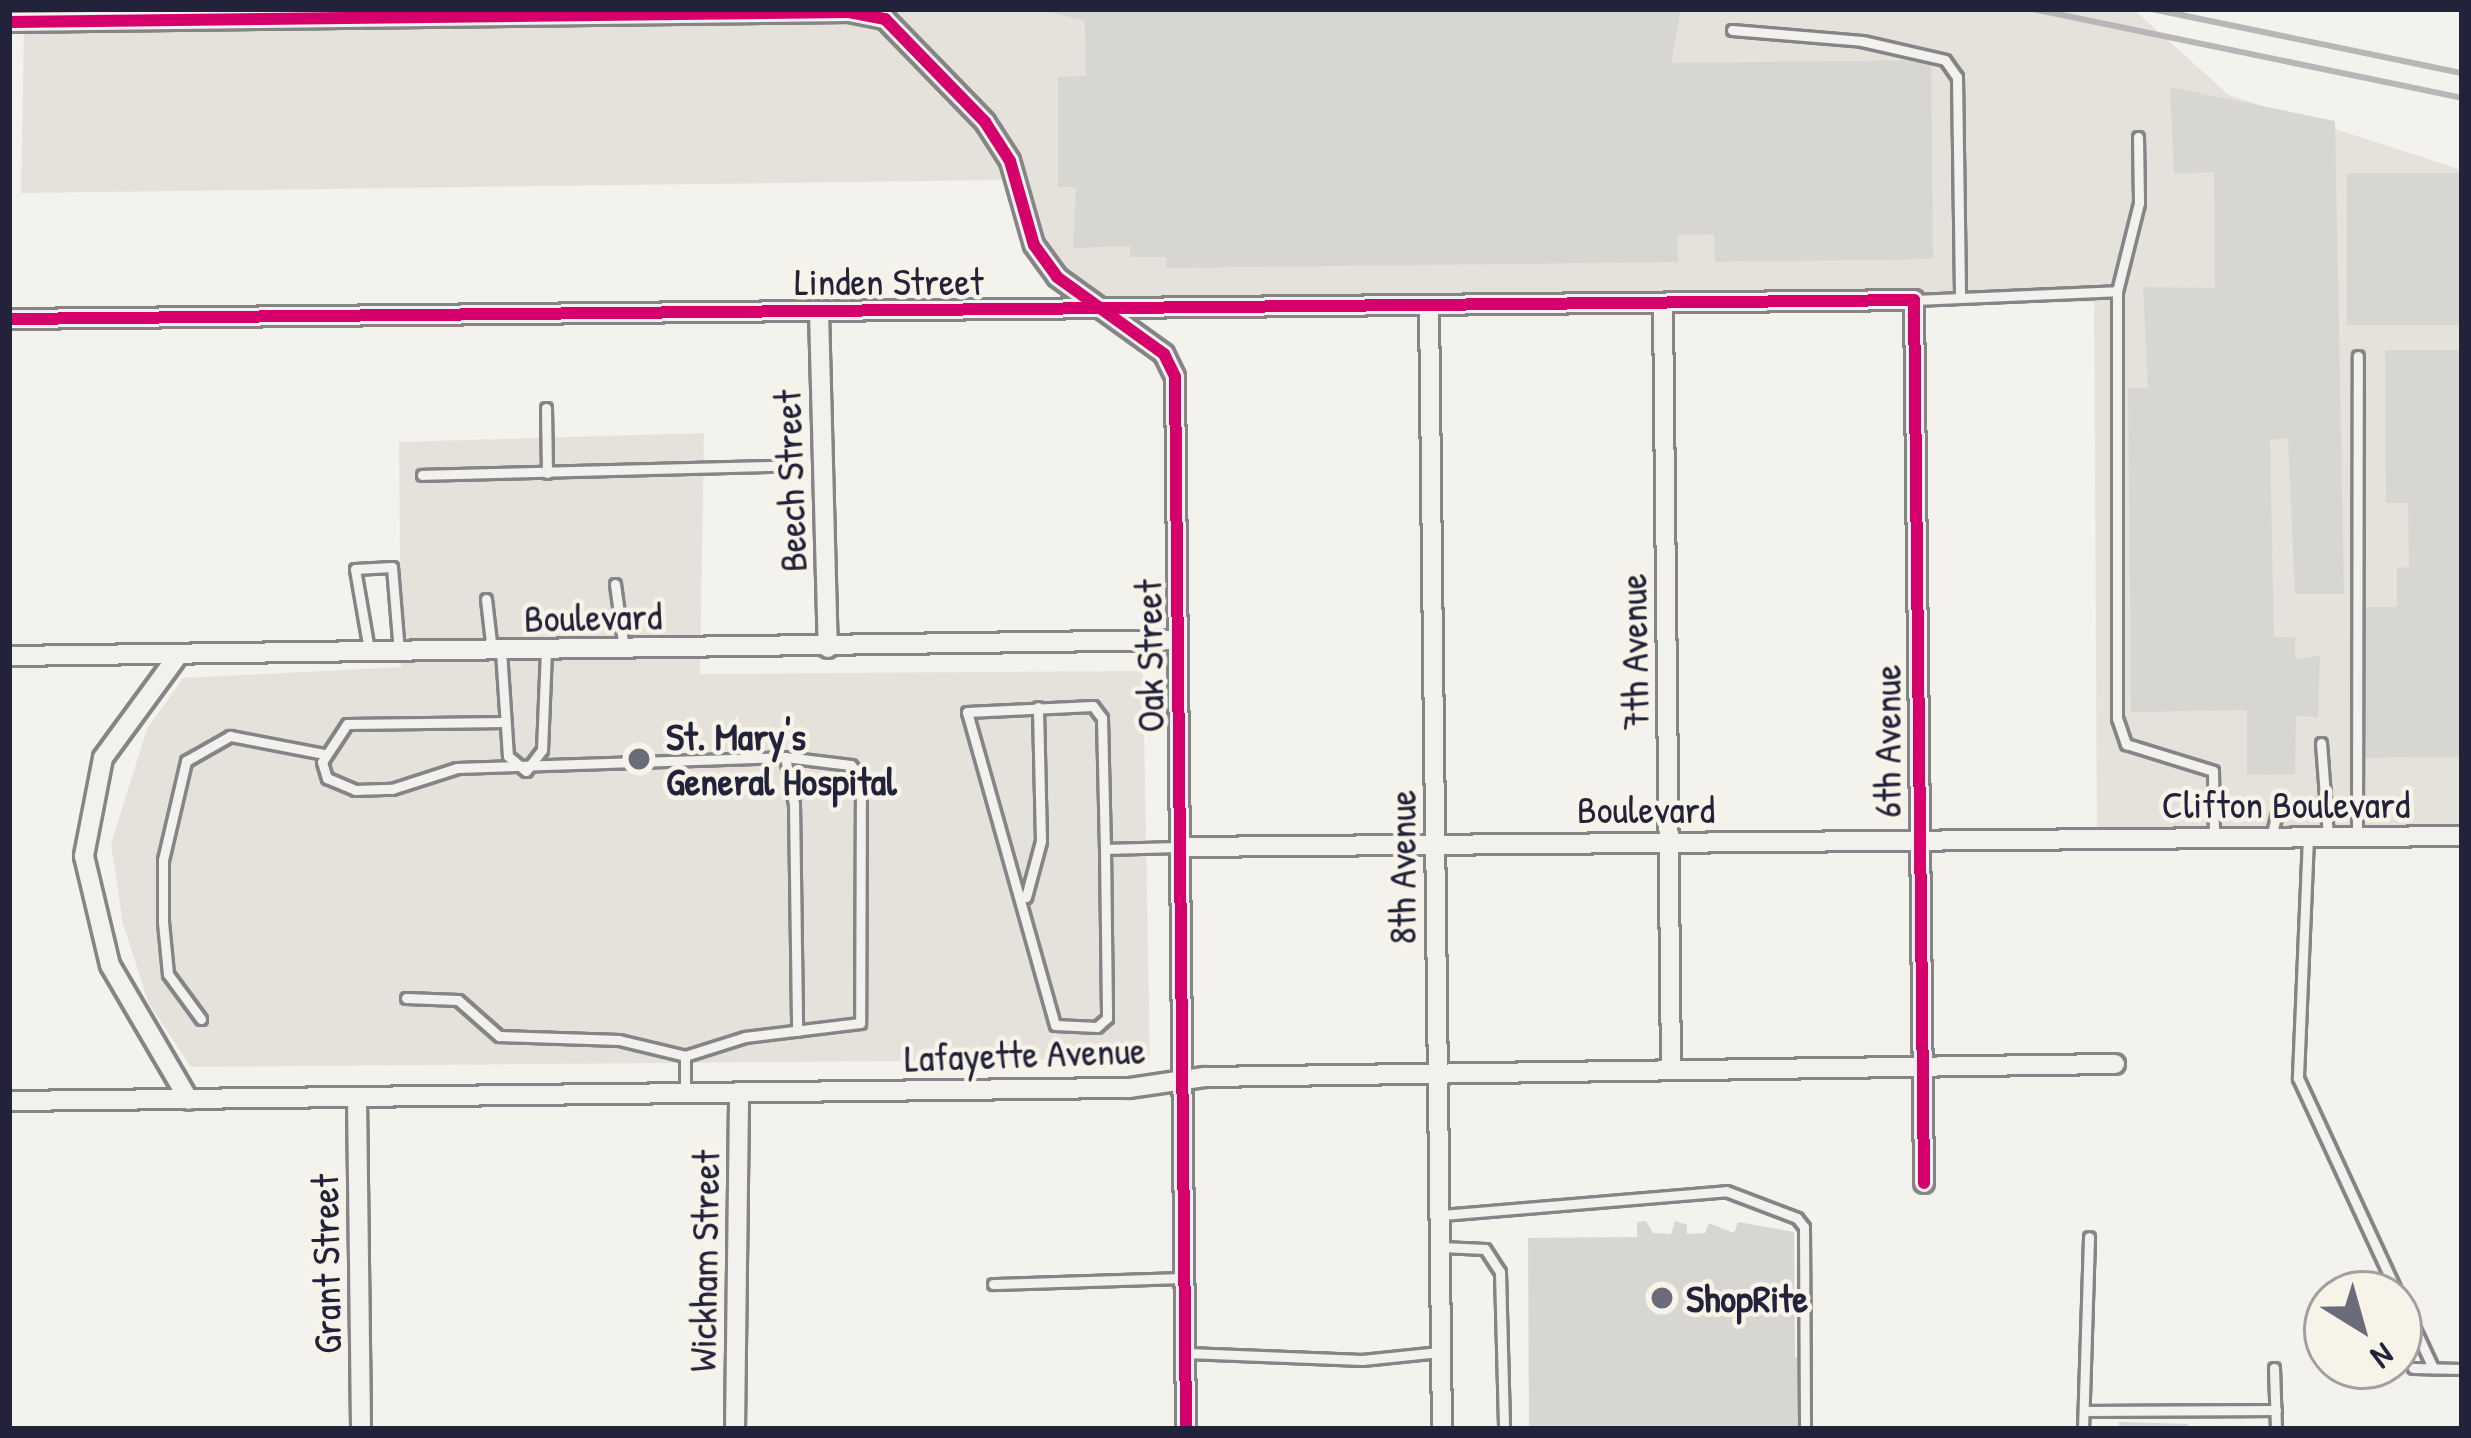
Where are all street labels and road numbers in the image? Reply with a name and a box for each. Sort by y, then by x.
street label: Linden Street [795,258,983,304]
street label: Beech Street [763,389,817,573]
street label: 7th Avenue [1609,573,1659,731]
street label: Oak Street [1124,579,1174,733]
street label: Boulevard [524,592,662,642]
street label: 6th Avenue [1864,664,1910,818]
street label: Clifton Boulevard [2162,781,2410,827]
street label: Boulevard [1577,786,1715,832]
street label: 8th Avenue [1379,790,1425,944]
street label: Lafayette Avenue [904,1026,1146,1082]
street label: Wickham Street [679,1150,729,1372]
street label: Grant Street [301,1174,351,1354]

